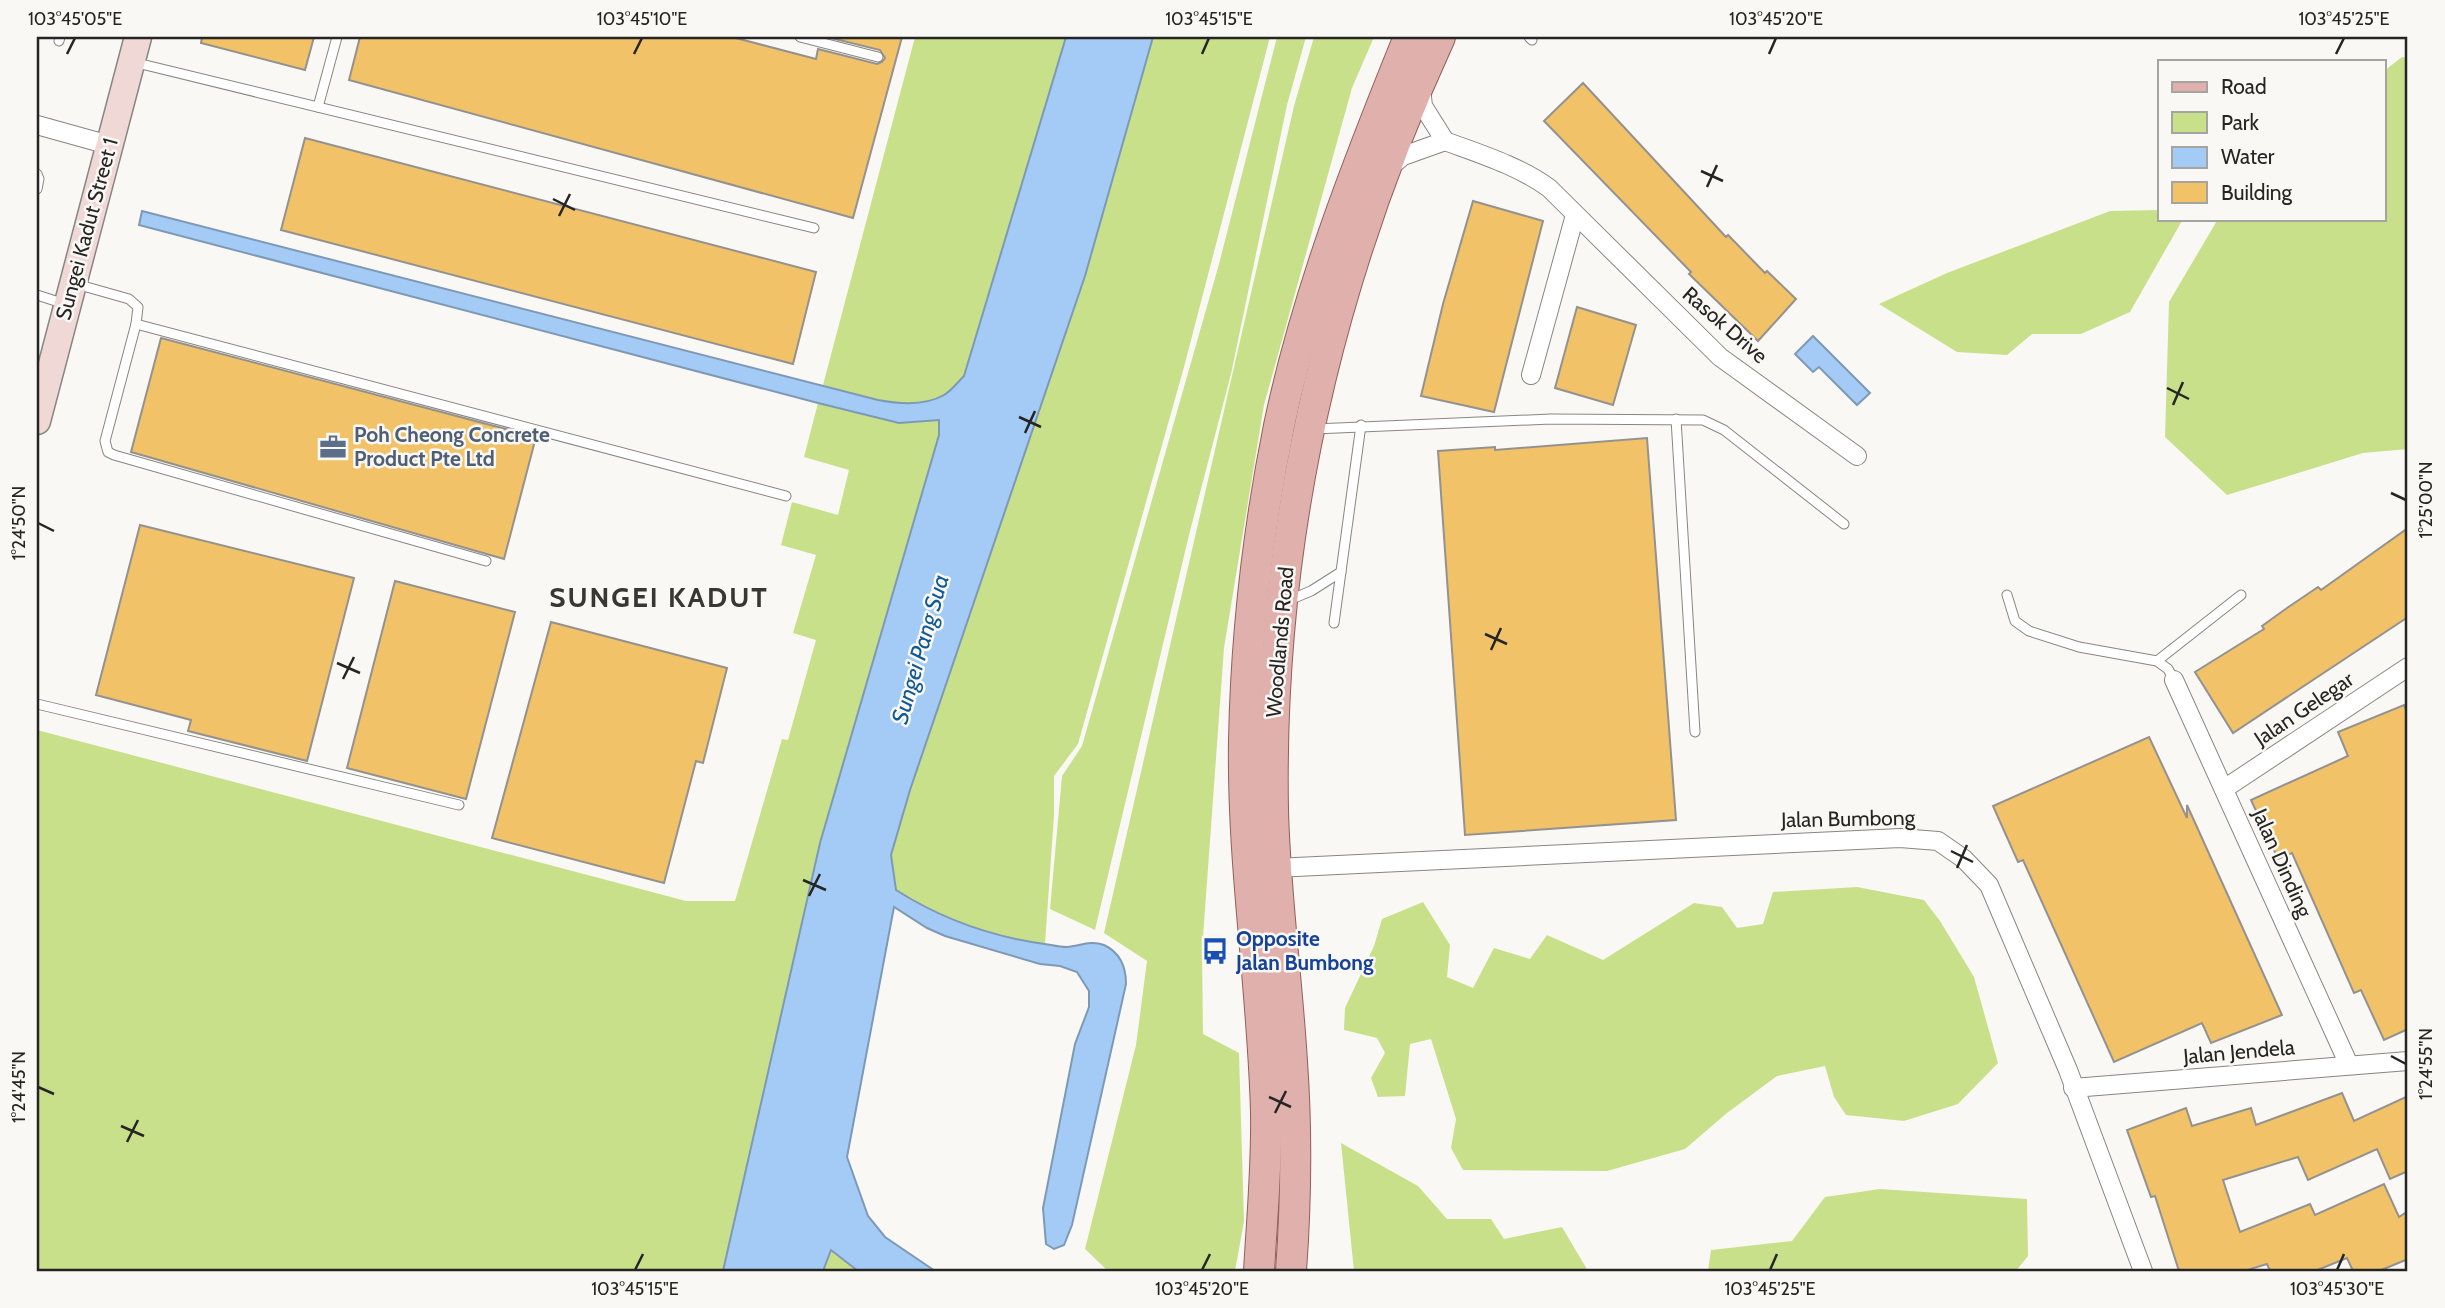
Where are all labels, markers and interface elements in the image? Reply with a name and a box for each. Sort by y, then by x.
text: 103°45'05"E [28,8,122,30]
text: 103°45'10"E [597,8,687,30]
text: 103°45'15"E [1165,8,1253,30]
text: 103°45'20"E [1729,8,1823,30]
text: 103°45'25"E [2298,8,2390,30]
legend [2158,60,2386,220]
text: Road [2221,74,2267,99]
text: Park [2221,110,2259,135]
street label: Sungei Kadut Street 1 [50,135,123,323]
text: Water [2221,144,2275,169]
text: Building [2221,180,2293,205]
street label: Rasok Drive [1678,281,1773,368]
place label: Poh Cheong Concrete Product Pte Ltd [354,422,550,471]
office icon: Poh Cheong Concrete Product Pte Ltd [318,432,348,462]
text: 1°25'00"N [2415,462,2437,538]
text: 1°24'50"N [8,486,30,560]
street label: Woodlands Road [1260,566,1299,718]
water label: Sungei Pang Sua [885,571,955,727]
district label: SUNGEI KADUT [549,580,769,614]
street label: Jalan Gelegar [2249,666,2358,751]
street label: Jalan Dinding [2247,804,2318,922]
street label: Jalan Bumbong [1780,805,1916,832]
place label: Opposite Jalan Bumbong [1235,926,1374,975]
bus stop icon: Opposite Jalan Bumbong [1200,936,1230,966]
text: 1°24'55"N [2415,1028,2437,1100]
street label: Jalan Jendela [2181,1034,2296,1069]
text: 1°24'45"N [8,1051,30,1123]
text: 103°45'15"E [591,1278,679,1300]
text: 103°45'20"E [1155,1278,1249,1300]
text: 103°45'25"E [1724,1278,1816,1300]
text: 103°45'30"E [2290,1278,2384,1300]

